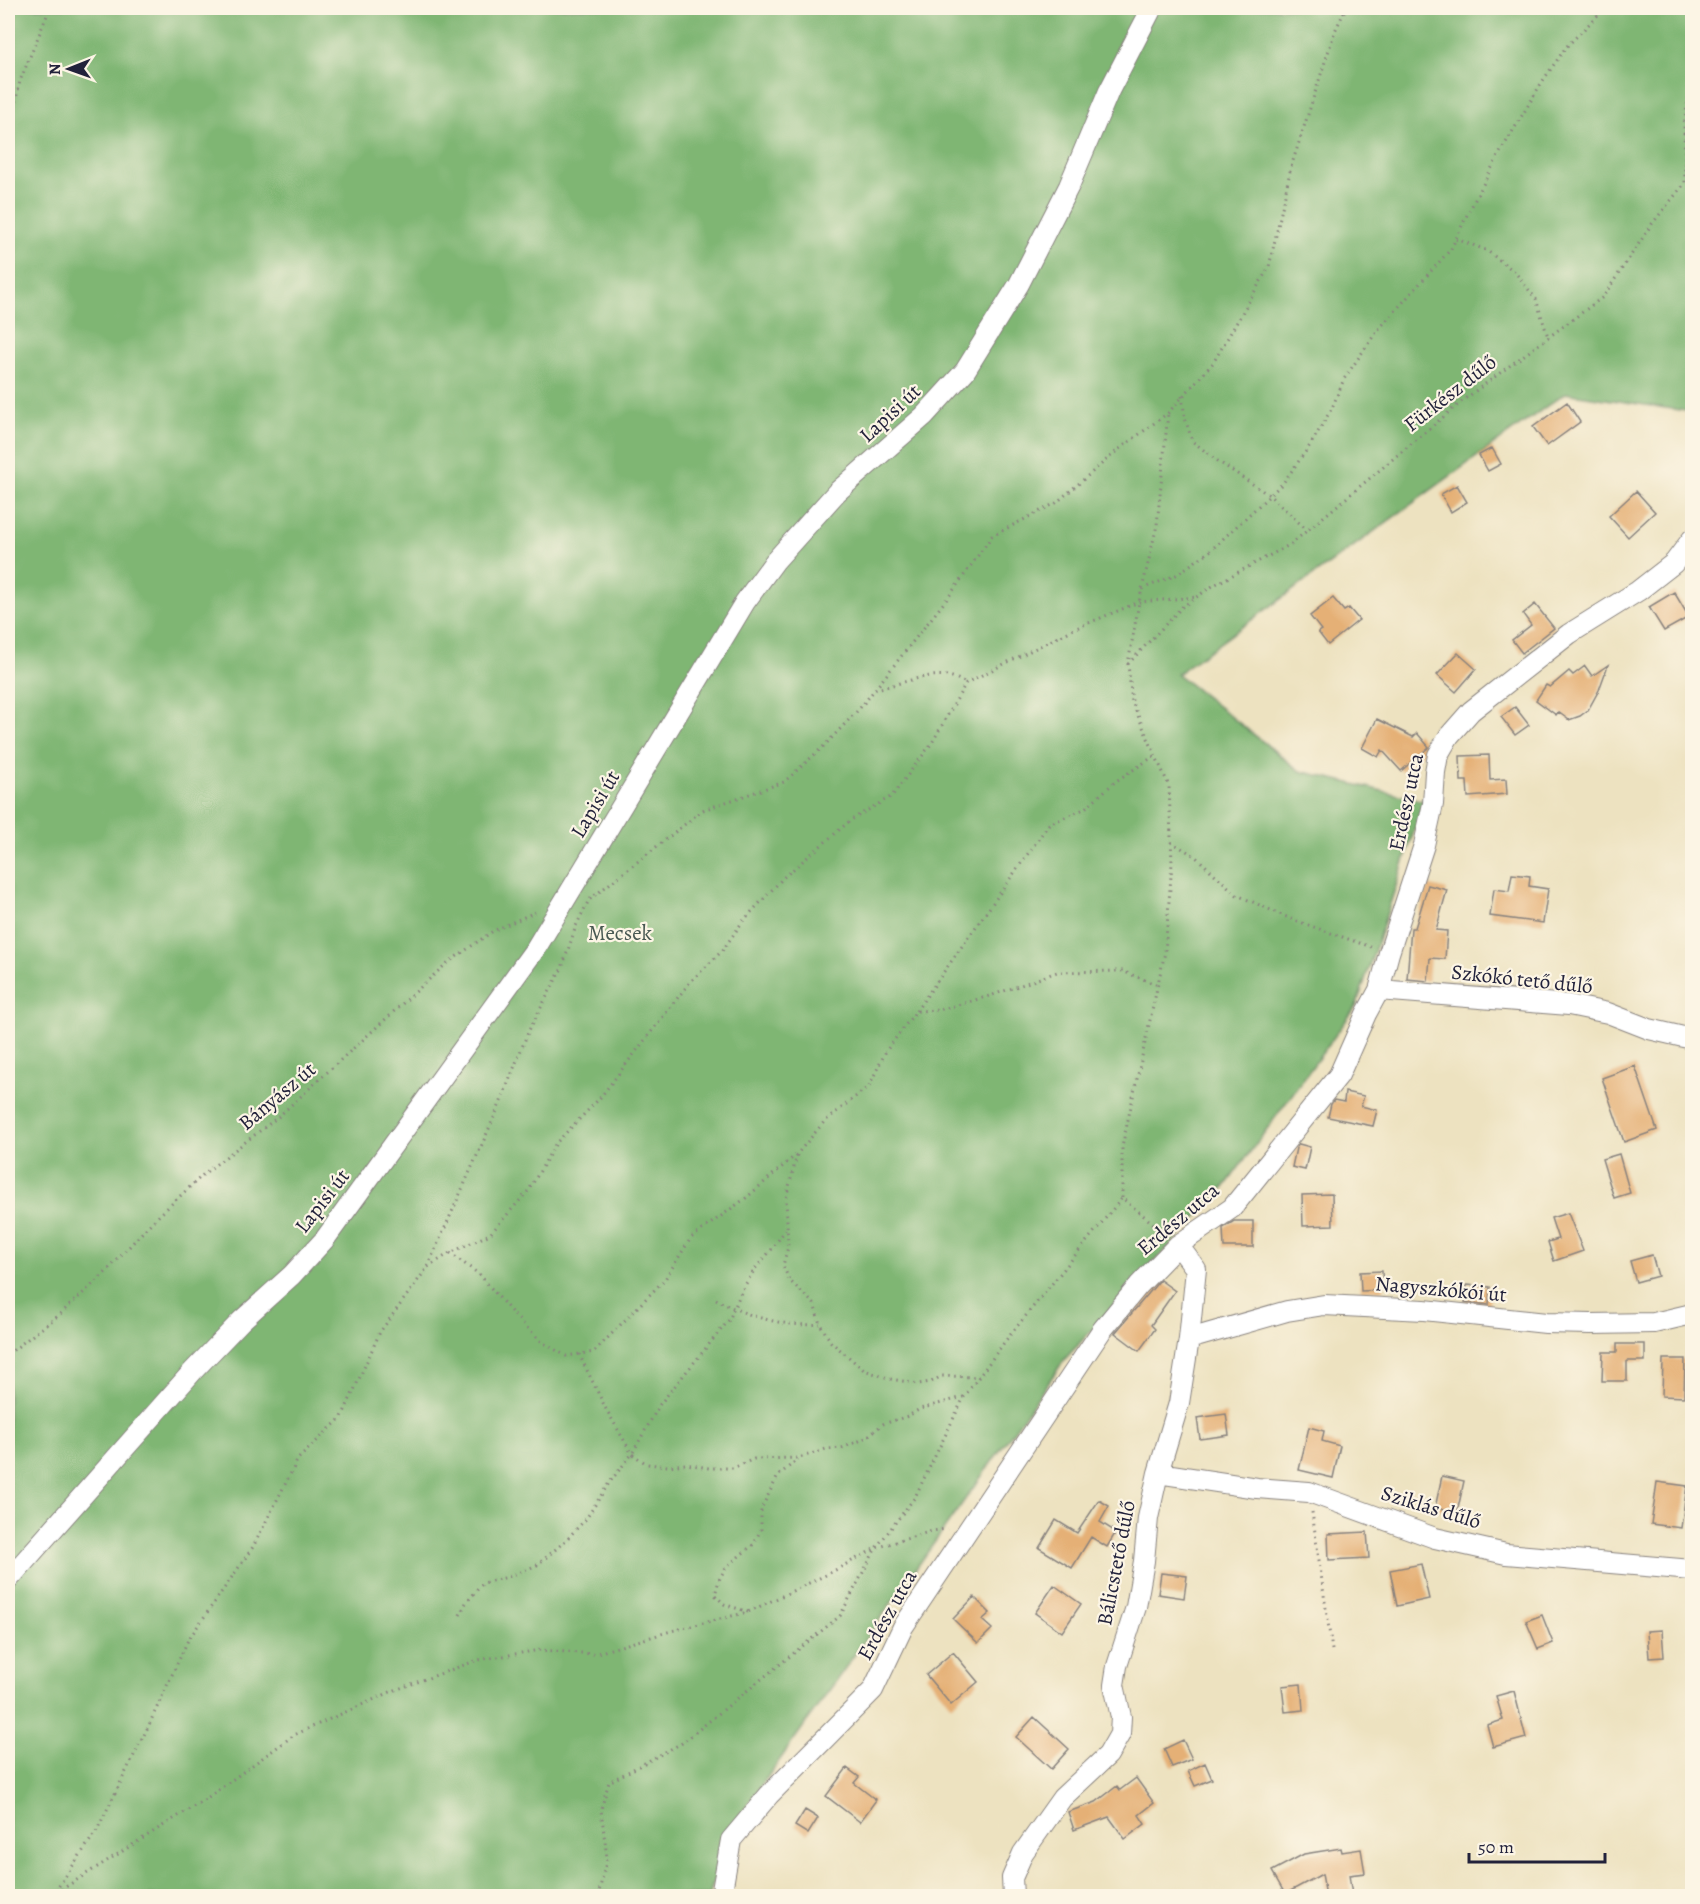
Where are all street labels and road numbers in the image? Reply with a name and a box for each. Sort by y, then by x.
street label: Fürkész dűlő [1398,348,1502,438]
street label: Lapisi út [853,377,927,449]
street label: Erdész utca [1382,750,1430,853]
street label: Lapisi út [564,765,626,843]
street label: Szkókó tető dűlő [1450,958,1594,1000]
street label: Bányász út [232,1055,322,1137]
street label: Lapisi út [288,1163,356,1239]
street label: Erdész utca [1131,1176,1225,1262]
street label: Nagyszkókói út [1374,1269,1508,1309]
street label: Sziklás dűlő [1378,1479,1484,1535]
street label: Bálicstető dűlő [1090,1498,1142,1628]
street label: Erdész utca [851,1565,923,1665]

